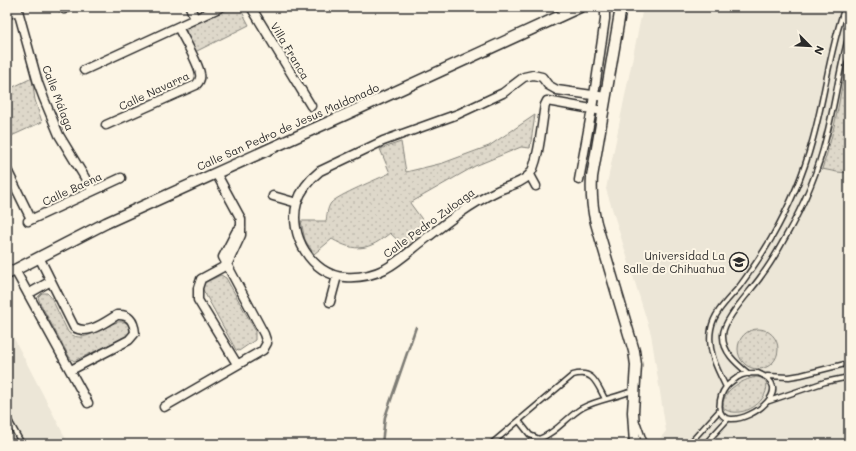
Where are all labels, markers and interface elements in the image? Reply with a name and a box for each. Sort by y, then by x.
street label: Villa Franca [267,19,313,82]
north arrow [790,26,830,66]
text: N [811,43,828,57]
street label: Calle Málaga [39,63,78,133]
street label: Calle Navarra [116,68,192,113]
street label: Calle San Pedro de Jesus Maldonado [194,79,382,174]
street label: Calle Baena [40,168,104,209]
street label: Calle Pedro Zuloaga [380,184,477,261]
place label: Universidad La Salle de Chihuahua [623,248,725,276]
school or university icon: Universidad La Salle de Chihuahua [728,251,750,273]

